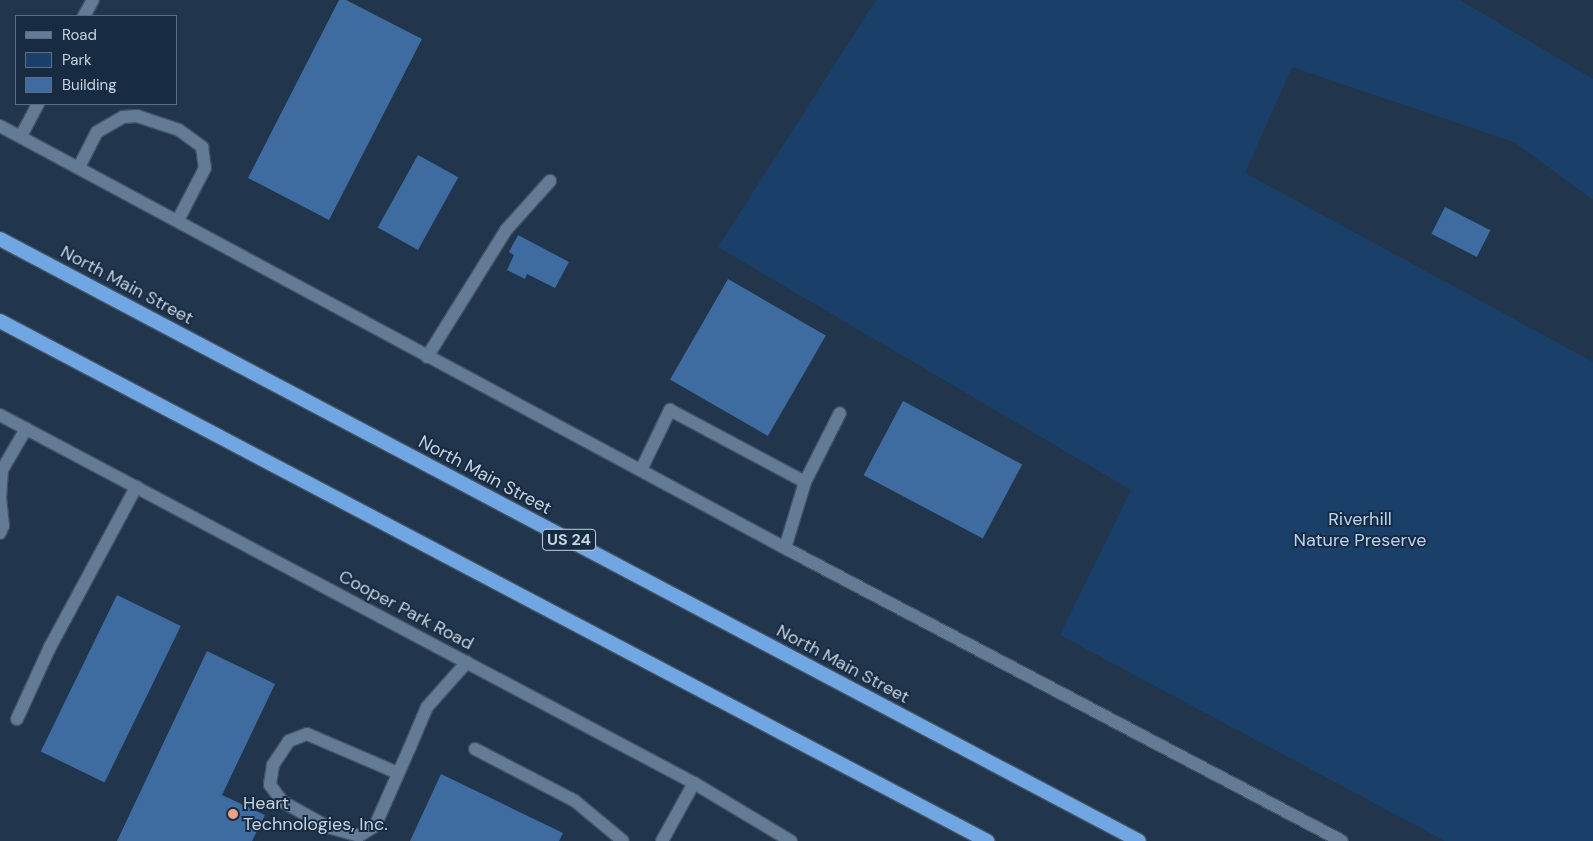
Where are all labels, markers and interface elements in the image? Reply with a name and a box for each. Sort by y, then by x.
legend [15,15,178,105]
text: Road [62,25,97,45]
text: Park [62,50,92,70]
text: Building [62,75,117,95]
street label: North Main Street [57,241,197,329]
street label: North Main Street [415,431,555,519]
park label: Riverhill Nature Preserve [1294,509,1426,552]
road number: US 24 [542,526,596,554]
street label: Cooper Park Road [335,565,477,655]
street label: North Main Street [773,620,913,708]
place label: Heart Technologies, Inc. [243,793,388,836]
marker: Heart Technologies, Inc. [227,808,239,820]

